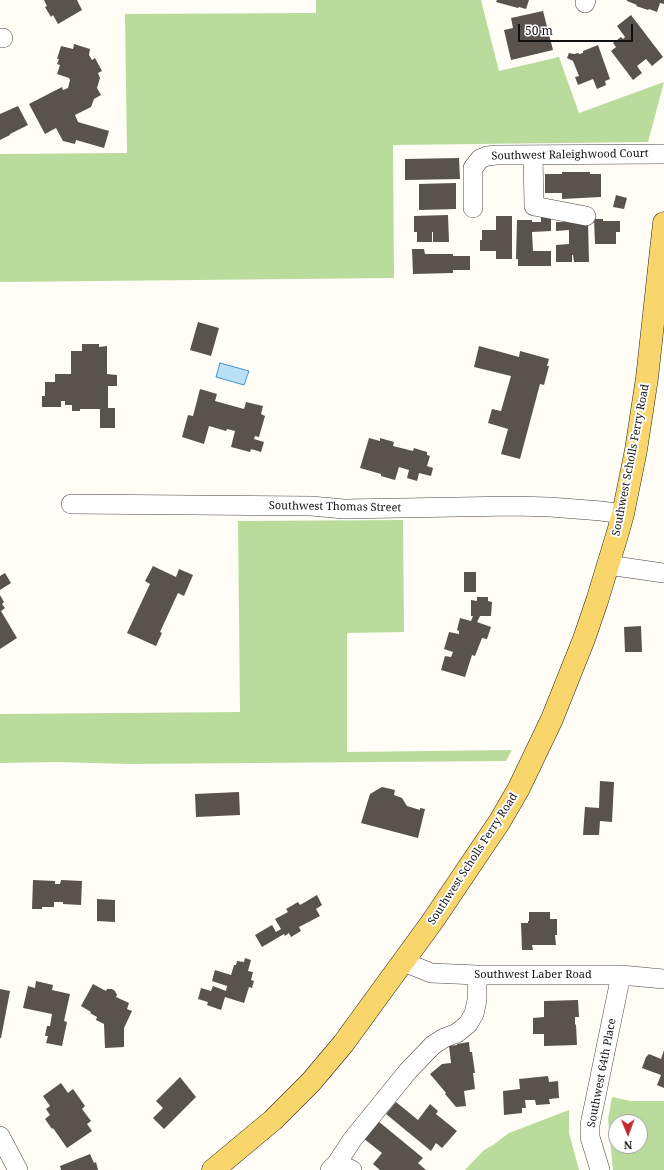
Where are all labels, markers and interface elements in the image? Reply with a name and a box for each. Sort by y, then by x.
scale bar [520,16,635,42]
text: 50 m [525,22,553,39]
street label: Southwest Raleighwood Court [491,147,649,163]
street label: Southwest Scholls Ferry Road [610,383,652,537]
street label: Southwest Thomas Street [269,499,401,515]
street label: Southwest Scholls Ferry Road [425,791,521,927]
street label: Southwest Laber Road [474,968,592,982]
street label: Southwest 64th Place [585,1017,619,1129]
north arrow [608,1114,648,1154]
text: N [624,1138,633,1153]

